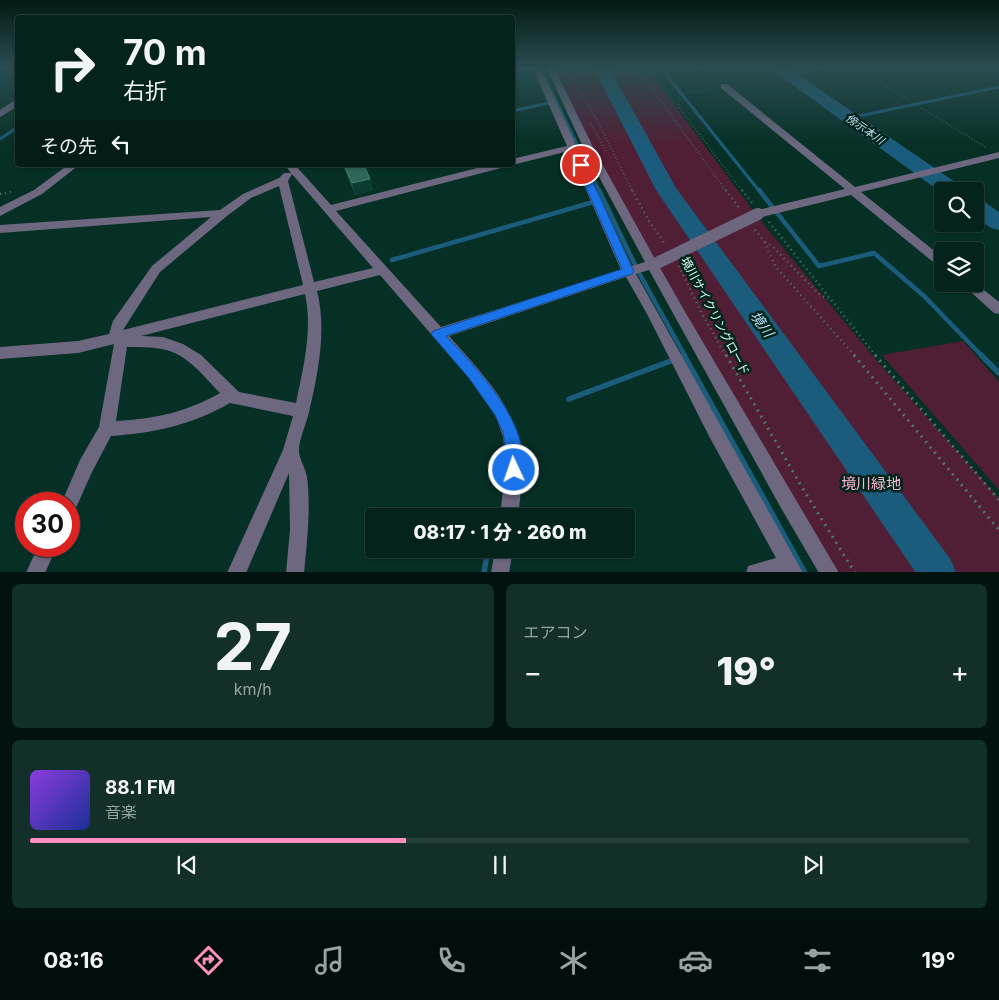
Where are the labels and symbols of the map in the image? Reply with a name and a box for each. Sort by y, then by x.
water label: 傍示本川 [843,111,888,148]
pin [560,144,602,186]
street label: 境川サイクリングロード [678,254,753,377]
water label: 境川 [747,307,779,342]
position arrow [487,443,539,495]
park label: 境川緑地 [841,474,901,493]
speed limit sign: 30 [15,492,80,557]

